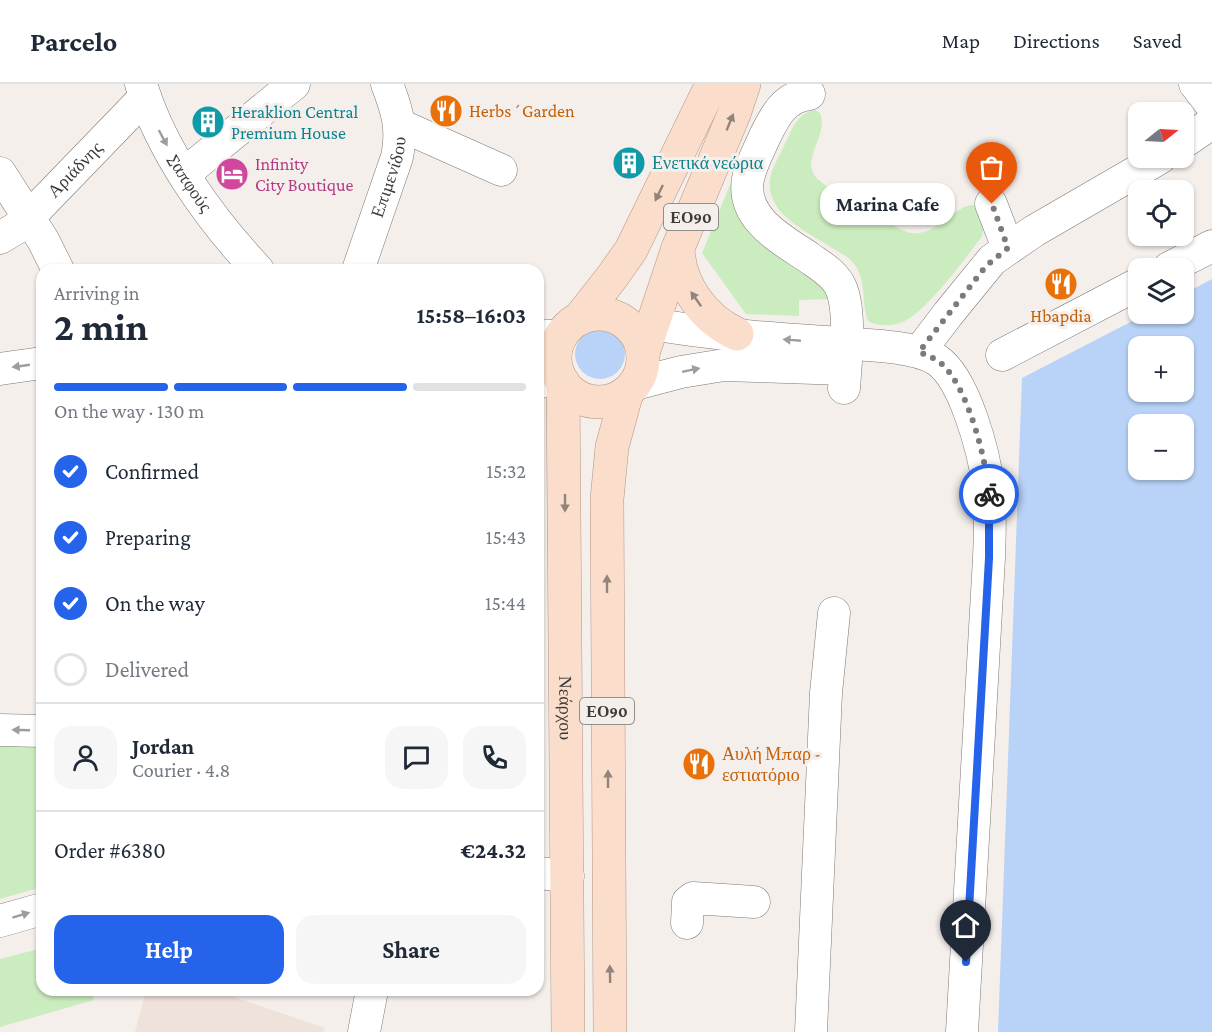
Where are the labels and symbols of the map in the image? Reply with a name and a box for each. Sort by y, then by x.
restaurant icon: Herbs´Garden [428,93,464,129]
place label: Herbs´Garden [469,101,575,121]
place label: Heraklion Central Premium House [231,102,359,143]
north arrow [1128,102,1194,168]
building icon: Heraklion Central Premium House [190,104,226,140]
one-way arrow [725,112,735,130]
one-way arrow [158,130,168,147]
street label: Επιμενίδου [367,136,409,220]
street label: Αριάδνης [44,138,106,201]
pin [966,142,1017,204]
building icon: Ενετικά νεώρια [611,145,647,181]
street label: Σαπφούς [164,151,216,216]
place label: Ενετικά νεώρια [652,153,764,173]
place label: Infinity City Boutique [255,154,354,195]
hotel icon: Infinity City Boutique [214,156,250,192]
callout: Marina Cafe [821,183,956,225]
one-way arrow [654,185,664,202]
road number: ΕΟ90 [664,204,718,230]
restaurant icon: Hbapdia [1043,266,1079,302]
one-way arrow [690,291,702,307]
place label: Hbapdia [1030,306,1092,326]
one-way arrow [782,335,801,345]
one-way arrow [11,361,30,370]
one-way arrow [682,365,701,374]
courier [959,464,1019,524]
one-way arrow [560,494,570,513]
one-way arrow [602,574,612,593]
street label: Νεάρχου [555,676,576,740]
road number: ΕΟ90 [580,698,634,724]
one-way arrow [12,725,31,735]
place label: Αυλή Μπαρ - εστιατόριο [722,744,821,785]
restaurant icon: Αυλή Μπαρ - εστιατόριο [681,746,717,782]
one-way arrow [603,769,613,788]
pin [940,900,991,962]
one-way arrow [12,910,30,919]
one-way arrow [605,964,614,983]

